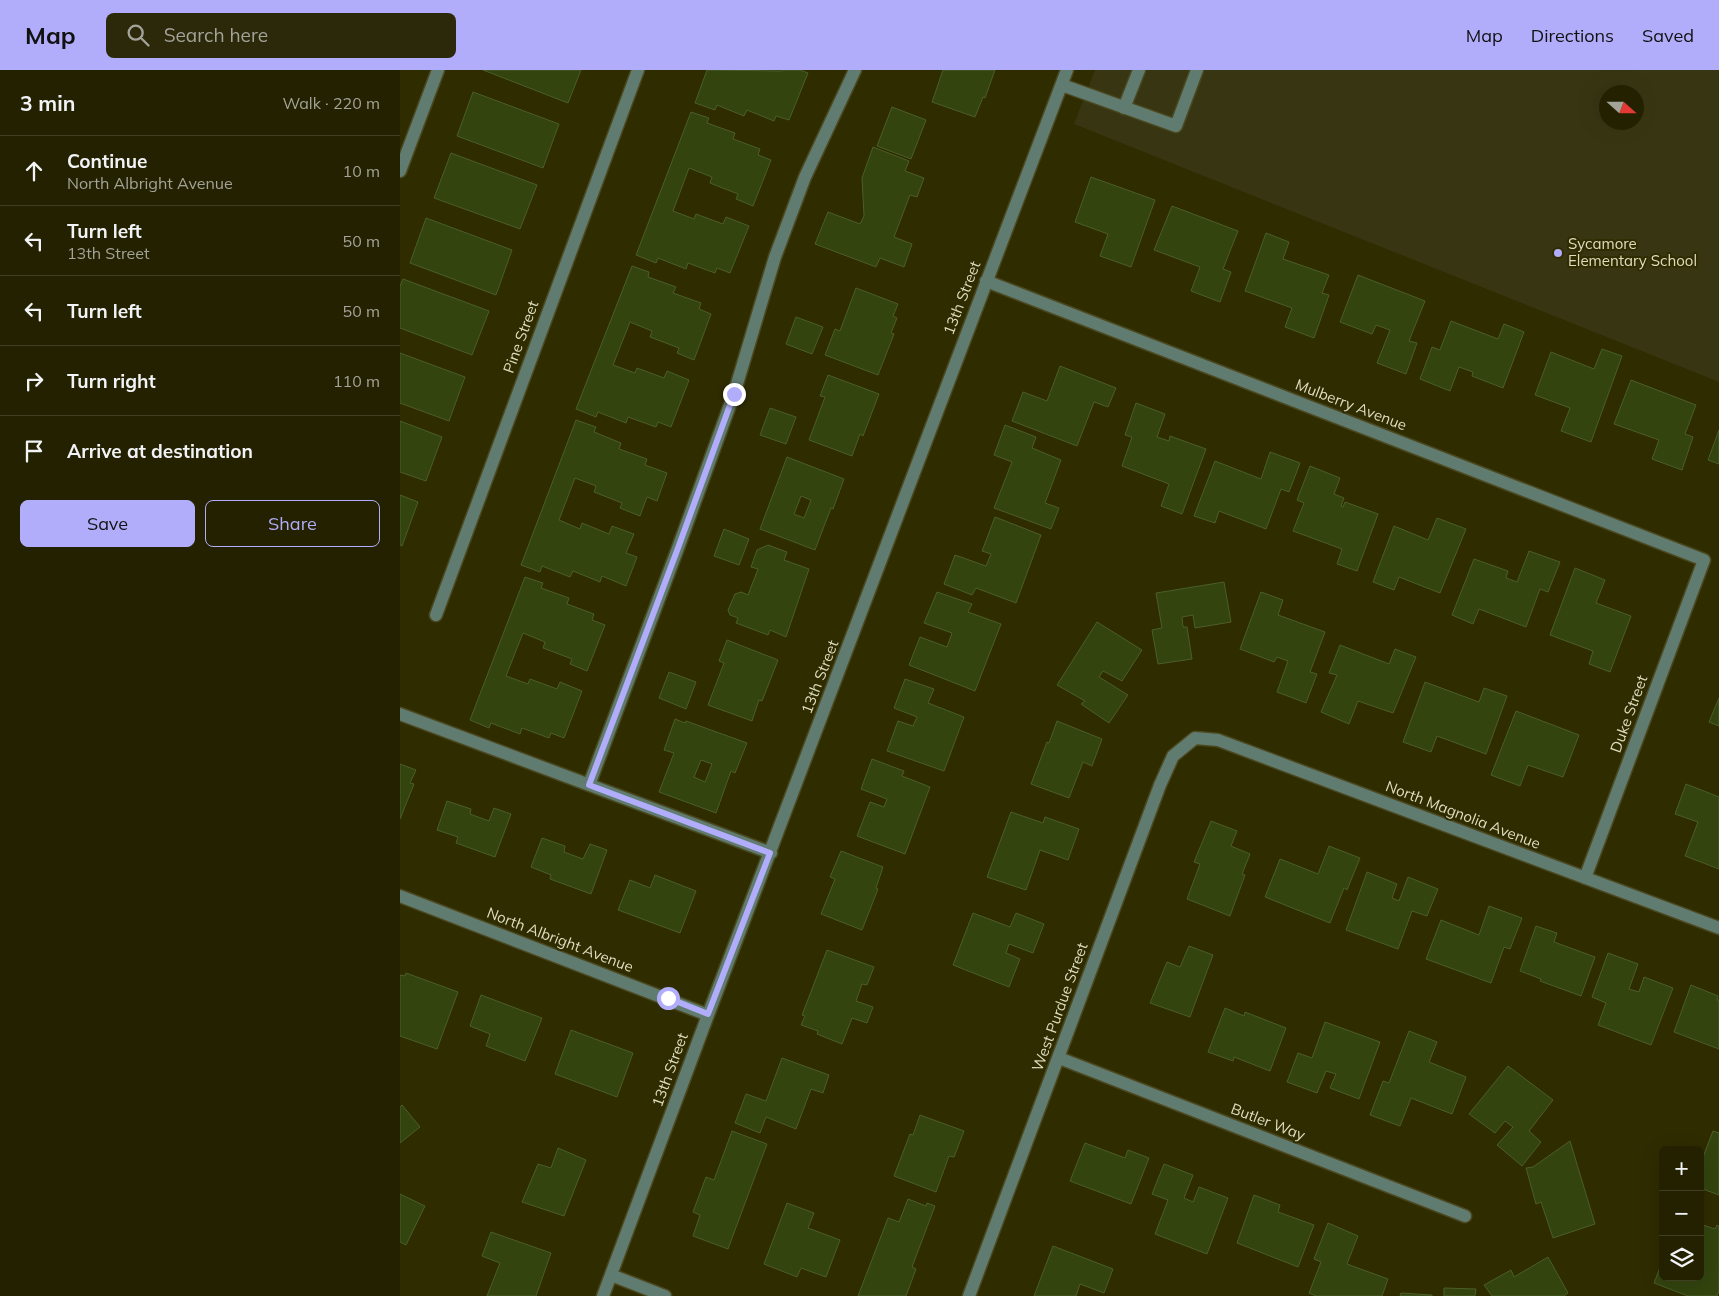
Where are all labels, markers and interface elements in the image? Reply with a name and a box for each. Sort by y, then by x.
search box [106,13,456,58]
text: Map [25,20,76,50]
icon: search [124,21,152,49]
text: Search here [164,23,268,47]
text: Map [1466,24,1503,47]
text: Directions [1531,24,1614,47]
text: Saved [1642,24,1694,47]
north arrow [1599,85,1644,130]
text: 3 min [20,90,75,116]
text: Walk · 220 m [282,93,380,113]
text: Continue [67,149,147,173]
icon: ahead [20,157,48,185]
text: 10 m [343,161,380,181]
text: North Albright Avenue [67,173,233,193]
text: Turn left [67,219,142,243]
icon: left [20,227,48,255]
text: 50 m [343,231,380,251]
place label: Sycamore Elementary School [1568,234,1697,270]
text: 13th Street [67,243,150,263]
marker: Sycamore Elementary School [1552,247,1564,259]
street label: 13th Street [939,258,984,337]
icon: left [20,297,48,325]
street label: Pine Street [499,298,542,376]
text: Turn left [67,299,142,323]
text: 50 m [343,301,380,321]
icon: right [20,367,48,395]
text: Turn right [67,369,156,393]
text: 110 m [333,371,380,391]
street label: Mulberry Avenue [1293,375,1410,434]
route end [723,383,746,406]
icon: arrive [20,437,48,465]
text: Arrive at destination [67,439,253,463]
button: Save [20,500,195,547]
button: Share [205,500,380,547]
street label: 13th Street [797,637,842,716]
street label: Duke Street [1606,673,1651,755]
street label: North Magnolia Avenue [1383,776,1543,853]
street label: North Albright Avenue [484,903,636,976]
street label: West Purdue Street [1027,940,1092,1074]
route start [657,987,680,1010]
street label: 13th Street [647,1030,692,1109]
street label: Butler Way [1228,1099,1308,1144]
map controls [1659,1146,1704,1281]
button: + [1659,1146,1704,1191]
button: − [1659,1191,1704,1236]
button: layers [1659,1236,1704,1281]

